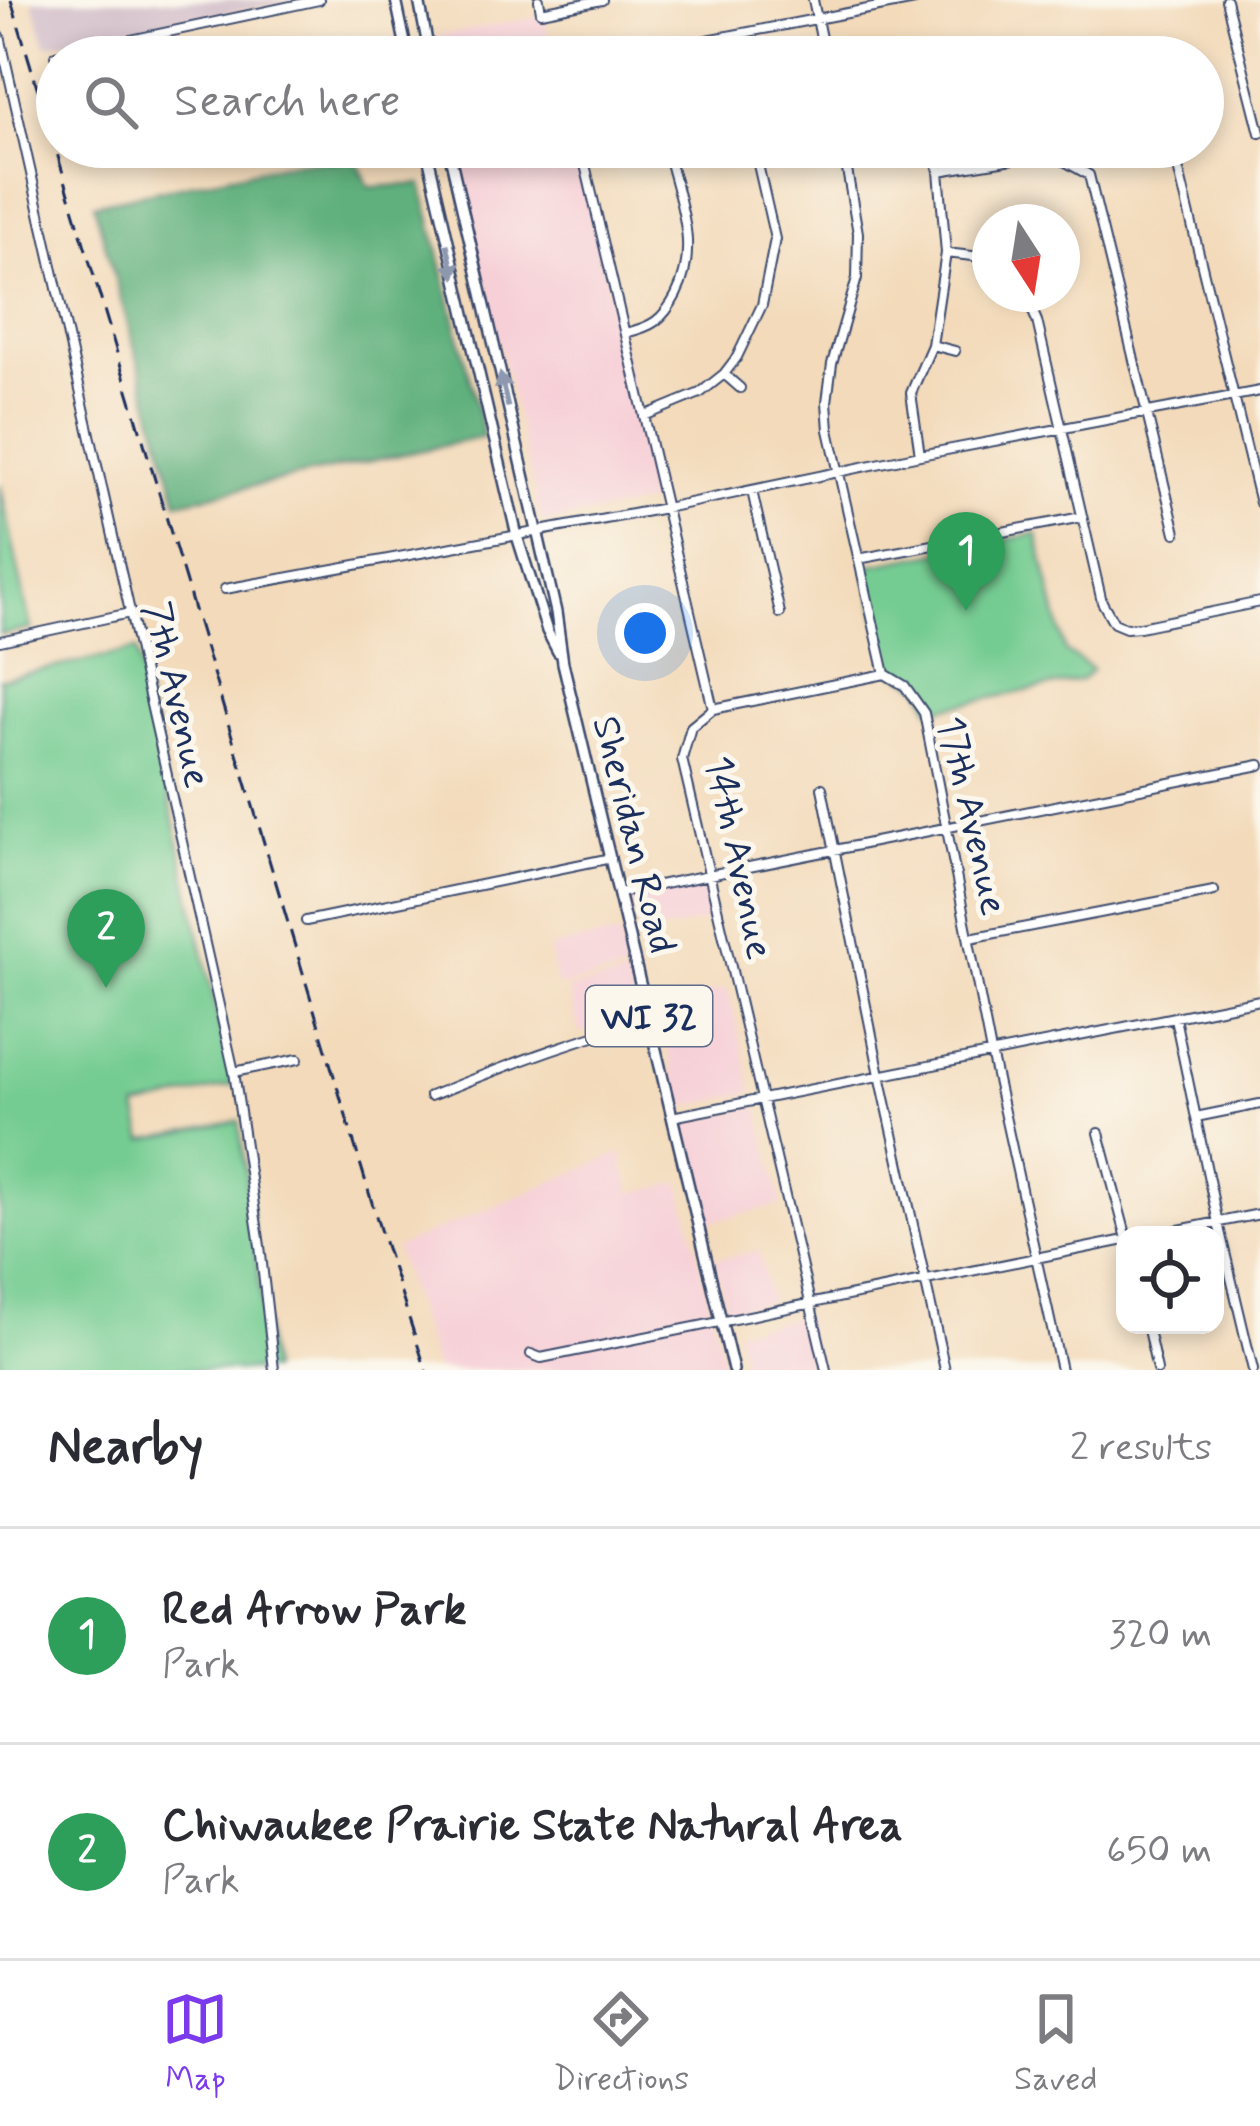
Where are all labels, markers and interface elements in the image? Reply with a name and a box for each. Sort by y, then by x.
search box [36,36,1224,168]
icon: search [78,69,144,135]
text: Search here [174,73,401,132]
north arrow [972,204,1080,312]
one-way arrow [443,243,462,281]
one-way arrow [494,372,513,409]
pin: 1 [927,512,1005,611]
street label: 7th Avenue [129,597,222,793]
your location [615,603,675,663]
street label: Sheridan Road [579,711,687,959]
street label: 17th Avenue [923,711,1018,920]
street label: 14th Avenue [691,751,784,964]
pin: 2 [67,889,145,988]
road number: WI 32 [586,986,712,1046]
map controls [1116,1226,1224,1334]
button: locate [1116,1226,1224,1334]
text: Nearby [48,1415,203,1481]
text: 2 results [1070,1423,1212,1474]
text: Red Arrow Park [162,1581,466,1640]
text: 1 [78,1610,96,1661]
text: 320 m [1109,1610,1212,1661]
text: Park [162,1640,240,1691]
text: Chiwaukee Prairie State Natural Area [162,1797,903,1856]
text: 2 [77,1826,97,1877]
text: 650 m [1106,1826,1212,1877]
text: Park [162,1856,240,1907]
tab: Map [162,1986,228,2102]
tab: Directions [553,1986,689,2102]
tab: Saved [1014,1986,1098,2102]

